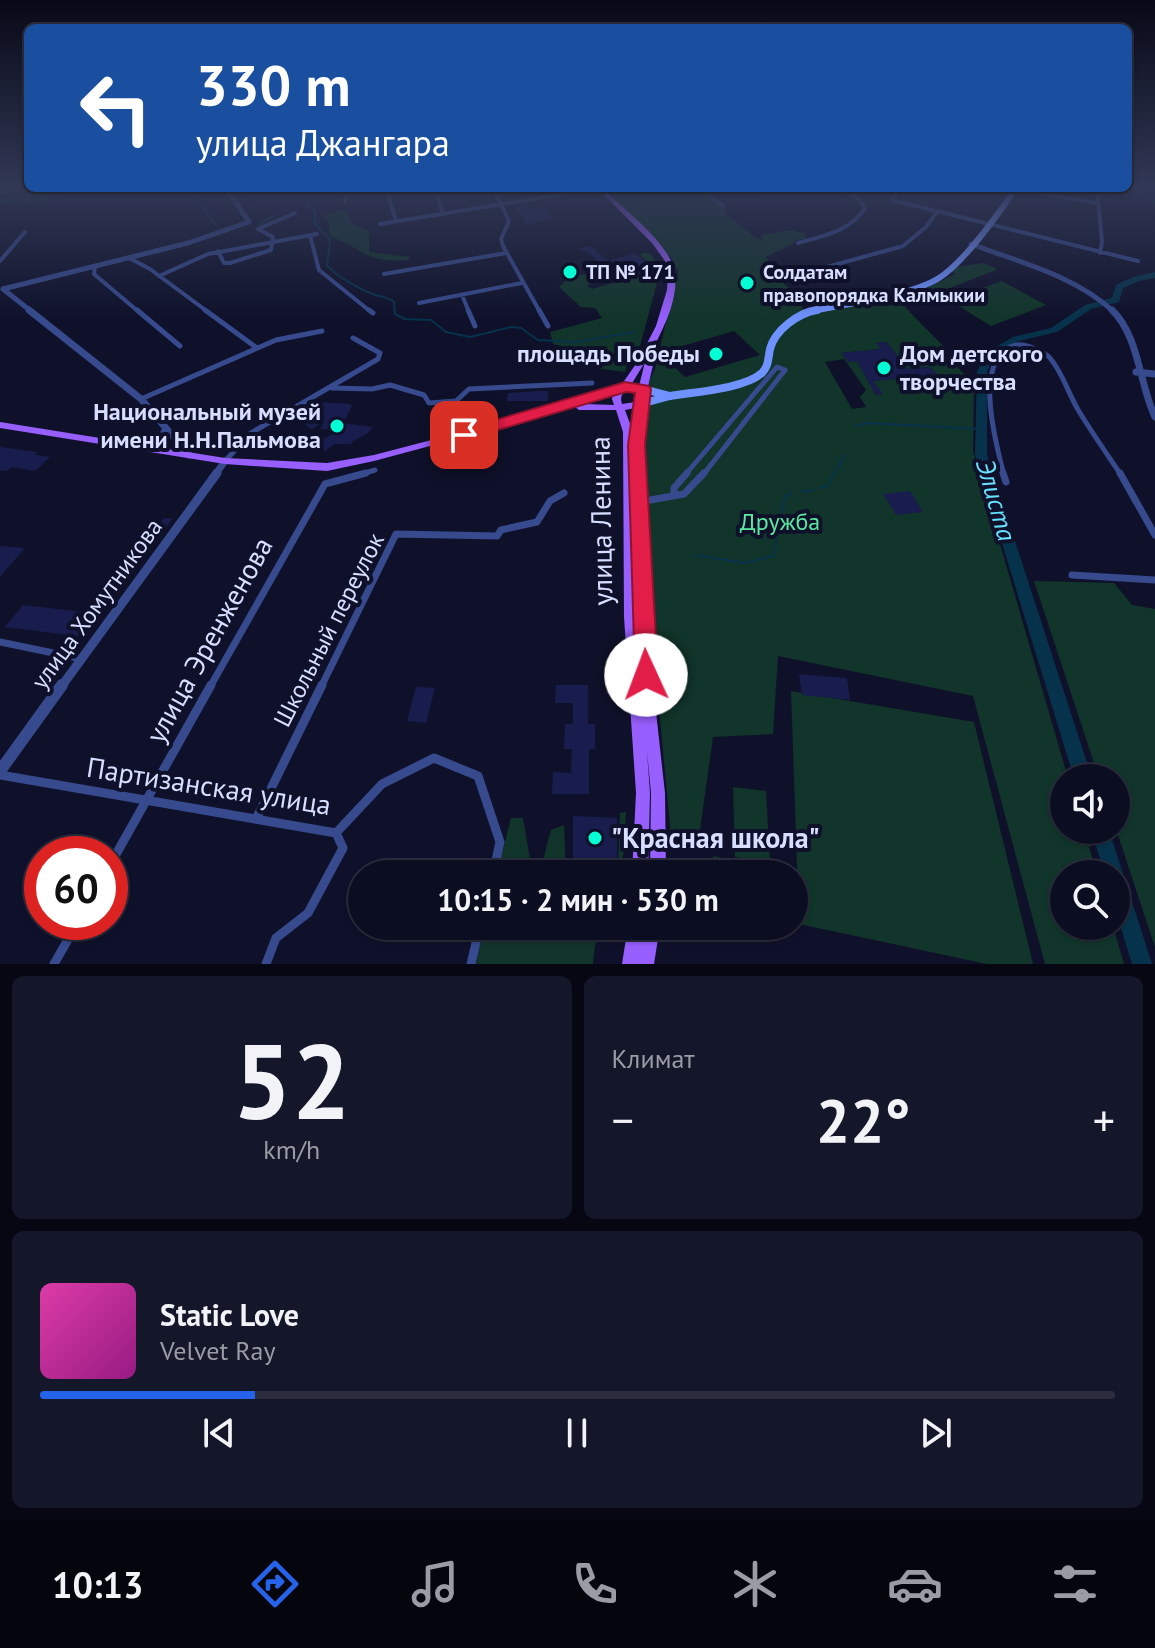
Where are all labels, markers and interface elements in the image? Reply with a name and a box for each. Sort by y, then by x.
text: 330 m [196,49,351,121]
icon: left [64,56,168,160]
text: улица Джангара [196,119,450,166]
place label: ТП № 171 [586,259,675,285]
place label: Солдатам правопорядка Калмыкии [763,259,985,308]
marker: ТП № 171 [561,263,579,281]
marker: Солдатам правопорядка Калмыкии [738,274,756,292]
place label: площадь Победы [517,338,700,369]
place label: Дом детского творчества [900,338,1043,397]
marker: площадь Победы [707,345,725,363]
marker: Дом детского творчества [875,359,893,377]
place label: Национальный музей имени Н.Н.Пальмова [93,396,321,455]
pin [430,401,498,469]
icon: arrive [442,413,486,457]
marker: Национальный музей имени Н.Н.Пальмова [328,417,346,435]
street label: улица Ленина [581,436,620,606]
water label: Элиста [969,455,1024,545]
park label: Дружба [740,506,820,537]
street label: улица Хомутникова [24,512,169,695]
street label: Школьный переулок [266,527,391,732]
street label: улица Эренженова [137,530,280,749]
position arrow [604,633,688,717]
street label: Партизанская улица [84,748,334,823]
map controls [1050,764,1130,940]
button: sound [1050,764,1130,844]
place label: "Красная школа" [611,819,820,856]
marker: "Красная школа" [586,829,604,847]
speed limit sign: 60 [24,836,128,940]
button: search [1050,860,1130,940]
text: 10:15 · 2 мин · 530 m [437,880,719,919]
text: 52 [233,1013,351,1148]
text: Климат [612,1042,695,1075]
text: 22° [816,1081,910,1159]
text: − [612,1091,634,1148]
text: + [1093,1091,1115,1148]
text: km/h [263,1133,320,1166]
text: Static Love [160,1295,299,1334]
text: Velvet Ray [160,1334,276,1367]
icon: previous [197,1411,241,1455]
icon: pause [555,1411,599,1455]
icon: next [914,1411,958,1455]
icon: directions [247,1556,303,1612]
icon: music [407,1556,463,1612]
icon: phone [567,1556,623,1612]
icon: climate [727,1556,783,1612]
icon: car [887,1556,943,1612]
icon: filters [1047,1556,1103,1612]
text: 10:13 [52,1561,143,1608]

